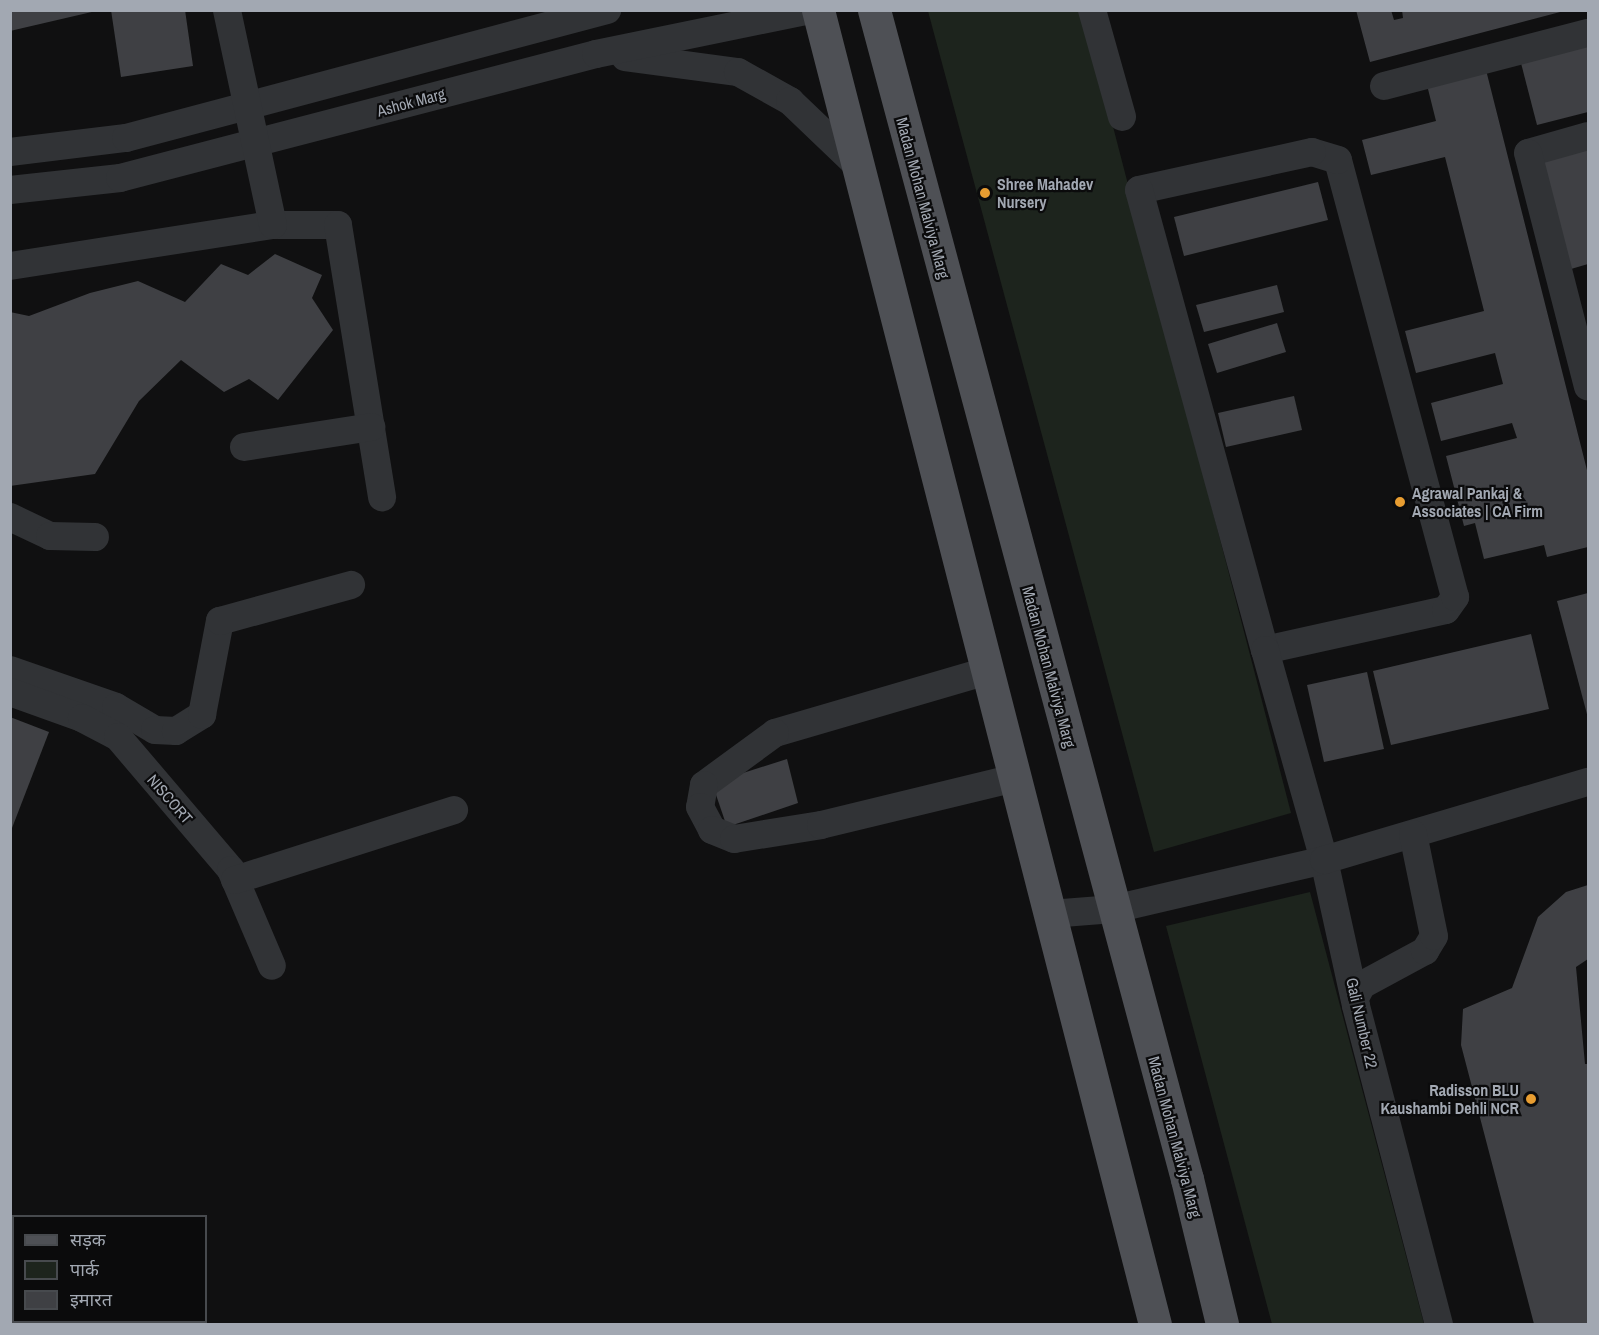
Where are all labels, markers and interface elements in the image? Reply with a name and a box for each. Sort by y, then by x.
street label: Ashok Marg [375,84,447,120]
street label: Madan Mohan Malviya Marg [892,115,954,281]
place label: Shree Mahadev Nursery [997,174,1093,212]
marker: Shree Mahadev Nursery [978,186,992,200]
place label: Agrawal Pankaj & Associates | CA Firm [1412,483,1543,521]
marker: Agrawal Pankaj & Associates | CA Firm [1393,495,1407,509]
street label: Madan Mohan Malviya Marg [1018,584,1080,750]
street label: NISCORT [143,771,197,827]
street label: Gali Number 22 [1342,976,1382,1070]
street label: Madan Mohan Malviya Marg [1144,1054,1206,1220]
place label: Radisson BLU Kaushambi Dehli NCR [1380,1080,1519,1118]
marker: Radisson BLU Kaushambi Dehli NCR [1524,1092,1538,1106]
legend [12,1215,207,1323]
text: सड़क [70,1227,106,1252]
text: पार्क [70,1257,99,1282]
text: इमारत [70,1287,112,1312]

